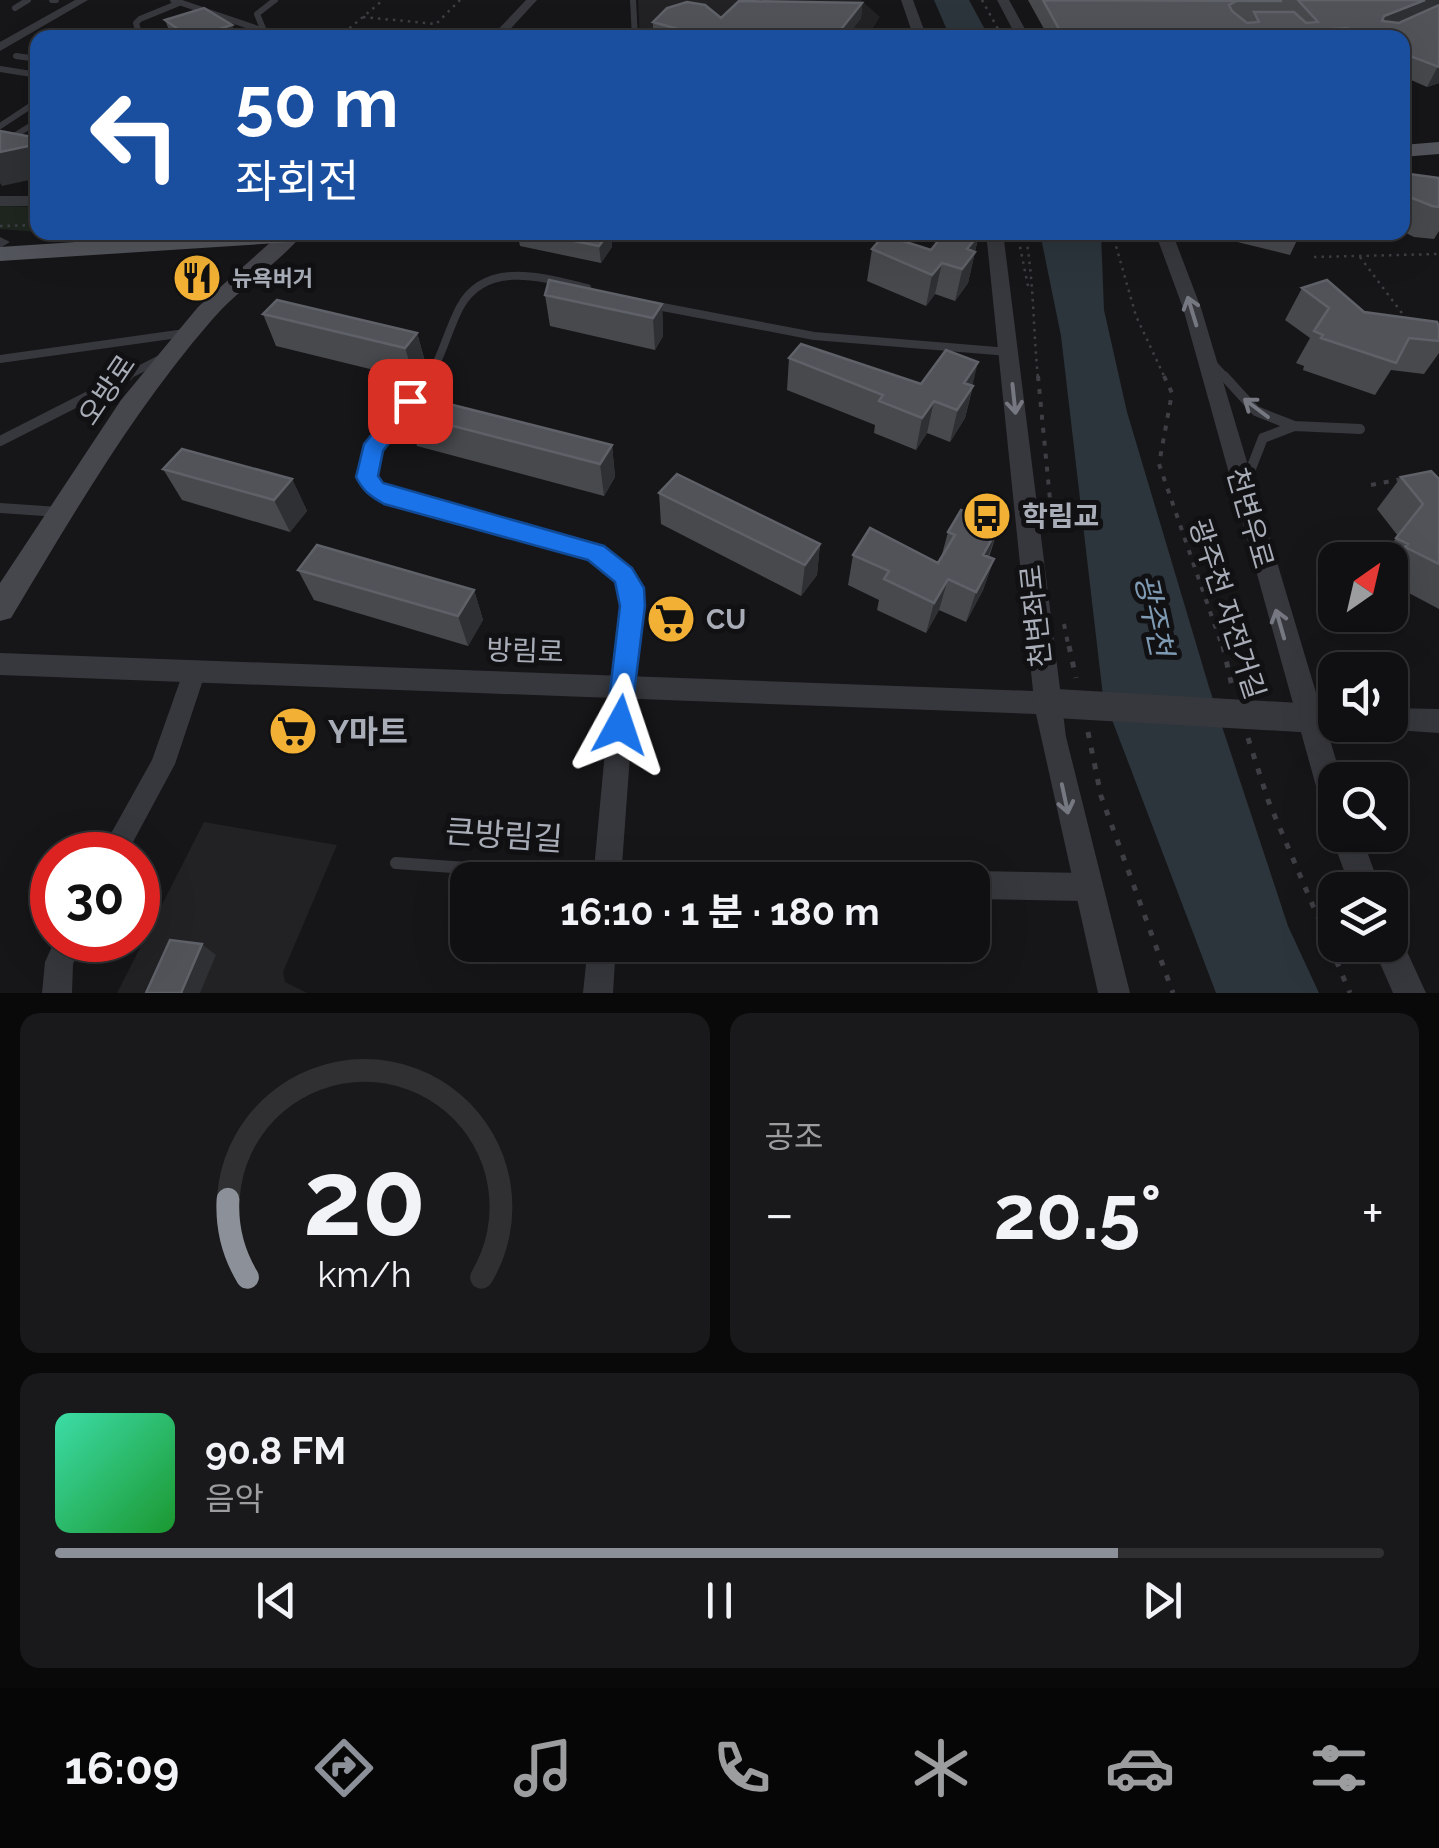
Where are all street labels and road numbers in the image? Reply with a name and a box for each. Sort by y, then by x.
street label: 오방로 [72,349,142,431]
street label: 천변우로 [1220,464,1280,572]
street label: 광주천 자전거길 [1182,515,1272,703]
street label: 천변좌로 [1014,563,1058,669]
street label: 방림로 [486,633,564,669]
street label: 큰방림길 [444,812,564,858]

